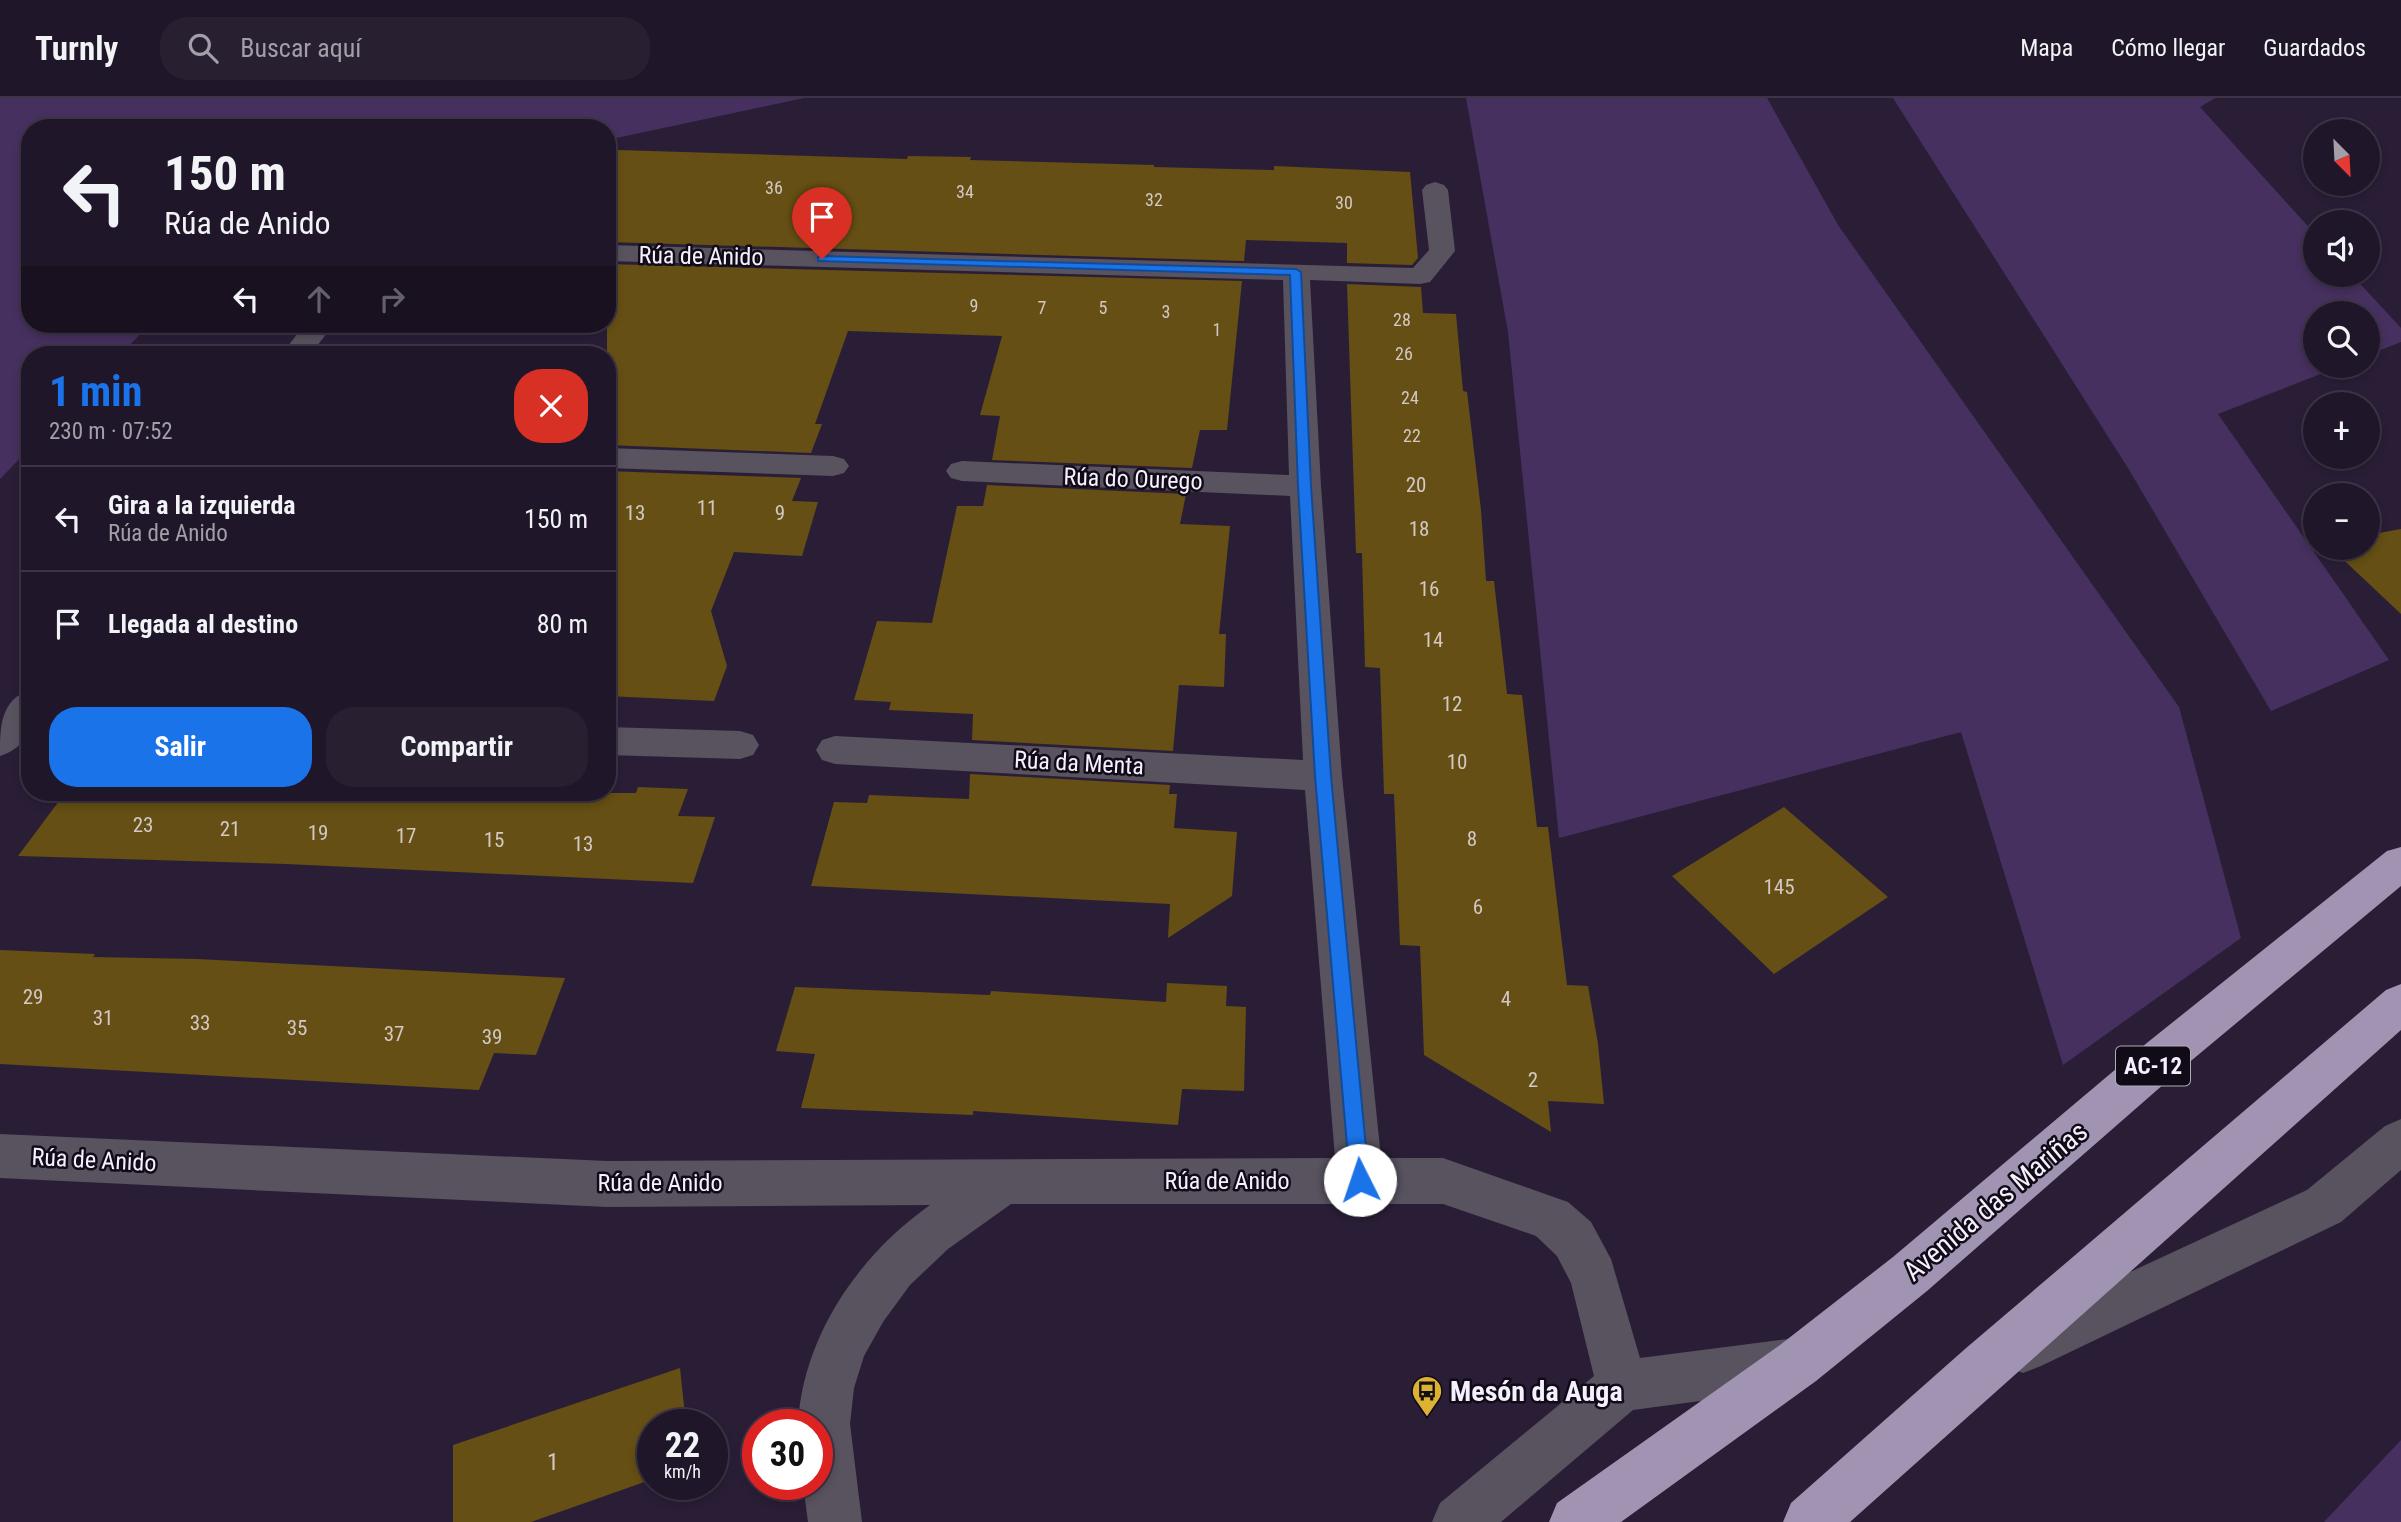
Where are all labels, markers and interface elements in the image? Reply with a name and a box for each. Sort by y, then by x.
search box [160,17,650,80]
text: Turnly [35,29,118,68]
icon: search [184,29,222,67]
text: Buscar aquí [240,33,361,63]
text: Mapa [2020,34,2073,62]
text: Cómo llegar [2111,34,2225,62]
text: Guardados [2263,34,2366,62]
north arrow [2303,119,2380,196]
map controls [2303,119,2380,560]
text: 150 m [164,145,286,202]
icon: left [49,147,140,238]
house number: 36 [765,177,783,198]
house number: 34 [956,181,974,202]
pin [792,187,852,259]
house number: 32 [1145,189,1163,210]
house number: 30 [1335,192,1353,213]
icon: arrive [803,198,841,236]
text: Rúa de Anido [164,204,331,242]
button: sound [2303,210,2380,287]
street label: Rúa de Anido [638,241,764,271]
icon: left [227,280,265,318]
icon: ahead [300,280,338,318]
icon: right [373,280,411,318]
house number: 9 [970,295,978,316]
house number: 7 [1038,297,1047,318]
house number: 5 [1099,297,1108,318]
house number: 3 [1162,301,1170,322]
button: search [2303,301,2380,378]
house number: 28 [1393,309,1411,330]
house number: 1 [1213,319,1221,340]
house number: 26 [1395,343,1413,364]
text: 1 min [49,367,142,416]
button: close [514,369,588,443]
house number: 24 [1401,387,1419,408]
button: + [2303,392,2380,469]
text: 230 m · 07:52 [49,418,173,445]
house number: 22 [1403,425,1421,446]
street label: Rúa do Ourego [1063,463,1203,495]
house number: 20 [1406,473,1426,497]
button: − [2303,483,2380,560]
text: Gira a la izquierda [108,490,296,520]
house number: 11 [697,496,717,520]
icon: left [49,500,87,538]
house number: 13 [625,501,645,525]
house number: 9 [775,501,785,525]
text: 150 m [524,504,588,534]
house number: 18 [1409,517,1429,541]
text: Rúa de Anido [108,520,228,547]
house number: 16 [1419,577,1439,601]
icon: arrive [49,605,87,643]
text: Llegada al destino [108,609,298,639]
text: 80 m [537,609,588,639]
house number: 14 [1423,628,1443,652]
house number: 12 [1442,692,1462,716]
button: Salir [49,707,312,787]
button: Compartir [326,707,588,787]
street label: Rúa da Menta [1013,746,1145,780]
house number: 10 [1447,750,1467,774]
house number: 23 [133,813,153,837]
house number: 21 [220,817,240,841]
house number: 19 [308,821,328,845]
house number: 17 [396,824,416,848]
house number: 8 [1467,827,1477,851]
house number: 15 [484,828,504,852]
house number: 13 [573,832,593,856]
house number: 145 [1763,875,1795,899]
house number: 6 [1473,895,1483,919]
house number: 29 [23,985,43,1009]
house number: 4 [1501,987,1511,1011]
house number: 31 [93,1006,113,1030]
house number: 33 [190,1011,210,1035]
house number: 35 [287,1016,307,1040]
house number: 37 [384,1022,404,1046]
house number: 39 [482,1025,502,1049]
road number: AC-12 [2116,1046,2190,1085]
house number: 2 [1528,1068,1538,1092]
street label: Avenida das Mariñas [1897,1115,2094,1288]
street label: Rúa de Anido [31,1143,157,1177]
position arrow [1323,1143,1397,1217]
street label: Rúa de Anido [1165,1167,1289,1195]
street label: Rúa de Anido [598,1169,722,1197]
bus stop icon: Mesón da Auga [1410,1374,1444,1418]
place label: Mesón da Auga [1450,1375,1623,1408]
speed limit sign: 30 [742,1409,833,1500]
text: 22 [665,1425,700,1466]
house number: 1 [547,1448,559,1476]
text: km/h [664,1461,701,1482]

